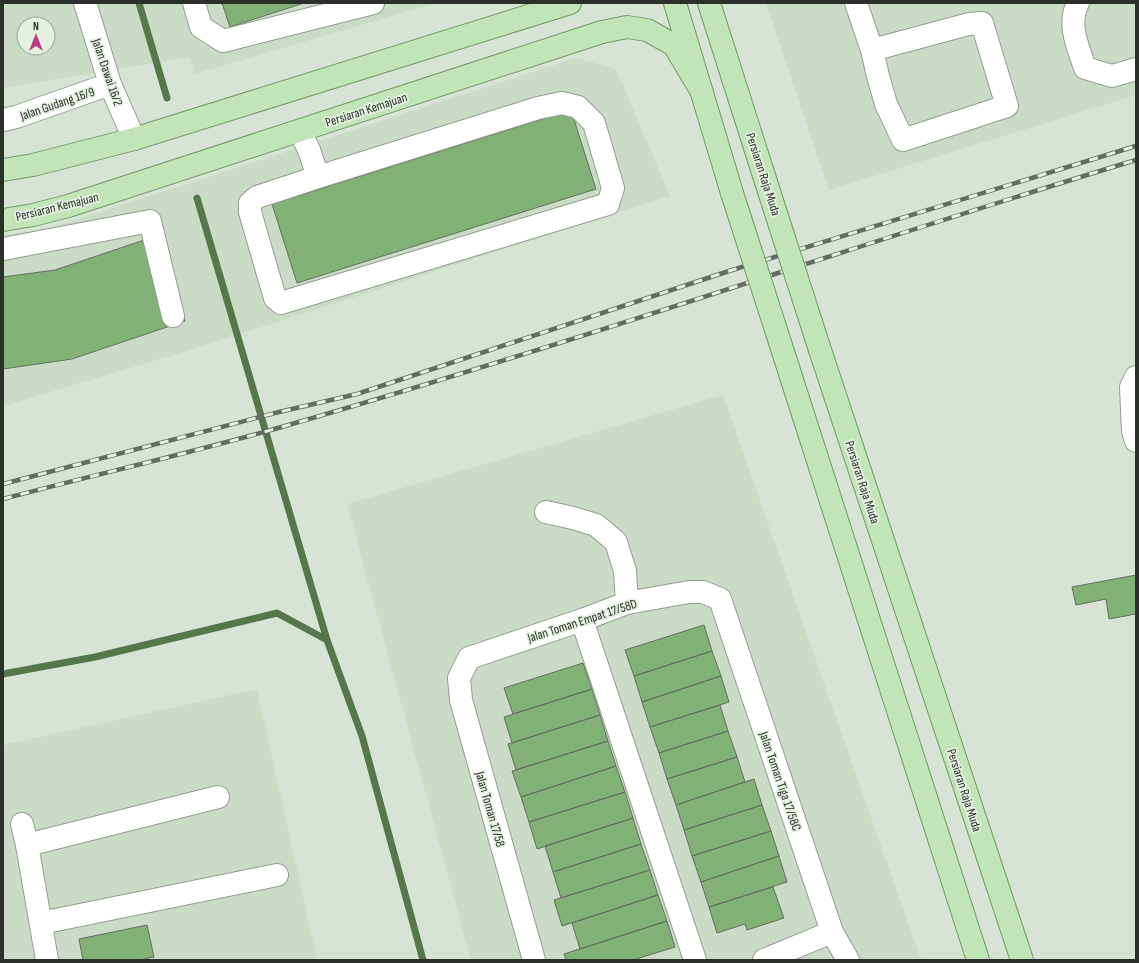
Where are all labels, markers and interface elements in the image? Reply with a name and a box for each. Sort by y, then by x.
north arrow [16,16,56,56]
text: N [33,20,39,33]
street label: Jalan Dawai 16/2 [88,36,126,108]
street label: Jalan Gudang 16/9 [17,84,97,124]
street label: Persiaran Kemajuan [323,89,409,131]
street label: Persiaran Raja Muda [742,131,784,218]
street label: Persiaran Kemajuan [14,189,100,225]
street label: Persiaran Raja Muda [841,439,883,526]
street label: Jalan Toman Empat 17/58D [524,596,639,647]
street label: Jalan Toman Tiga 17/58C [755,729,805,833]
street label: Persiaran Raja Muda [943,747,985,834]
street label: Jalan Toman 17/58 [471,769,509,849]

